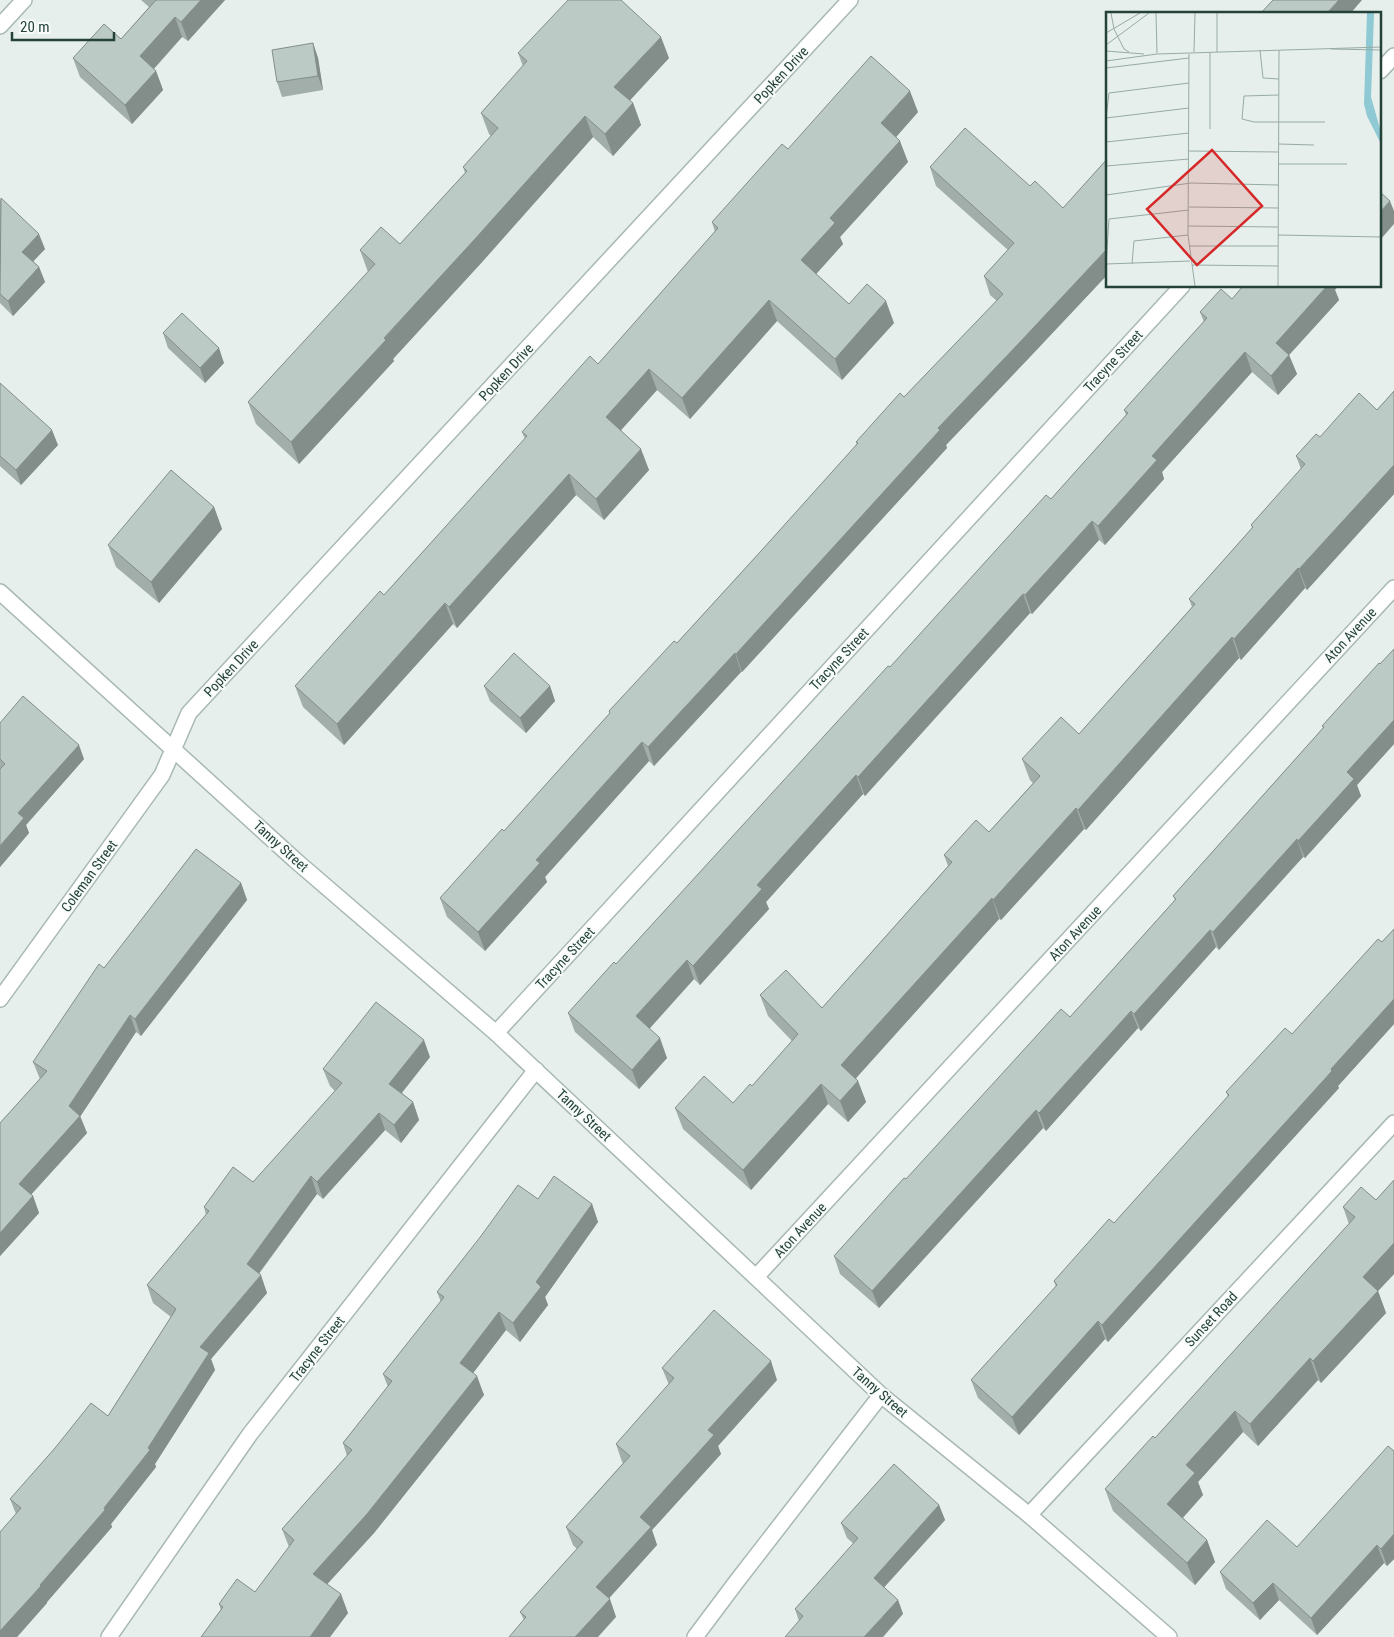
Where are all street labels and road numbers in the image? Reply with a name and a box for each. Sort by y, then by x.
street label: Popken Drive [751,43,812,107]
street label: Tracyne Street [1080,327,1146,395]
street label: Popken Drive [476,340,537,404]
street label: Aton Avenue [1321,604,1380,666]
street label: Tracyne Street [806,625,872,693]
street label: Popken Drive [201,636,262,700]
street label: Tanny Street [250,817,312,875]
street label: Coleman Street [58,837,120,915]
street label: Aton Avenue [1046,902,1105,964]
street label: Tracyne Street [532,924,598,992]
street label: Tanny Street [553,1086,615,1144]
street label: Aton Avenue [771,1199,830,1261]
street label: Sunset Road [1182,1288,1240,1350]
street label: Tracyne Street [286,1313,348,1385]
street label: Tanny Street [849,1363,911,1421]

